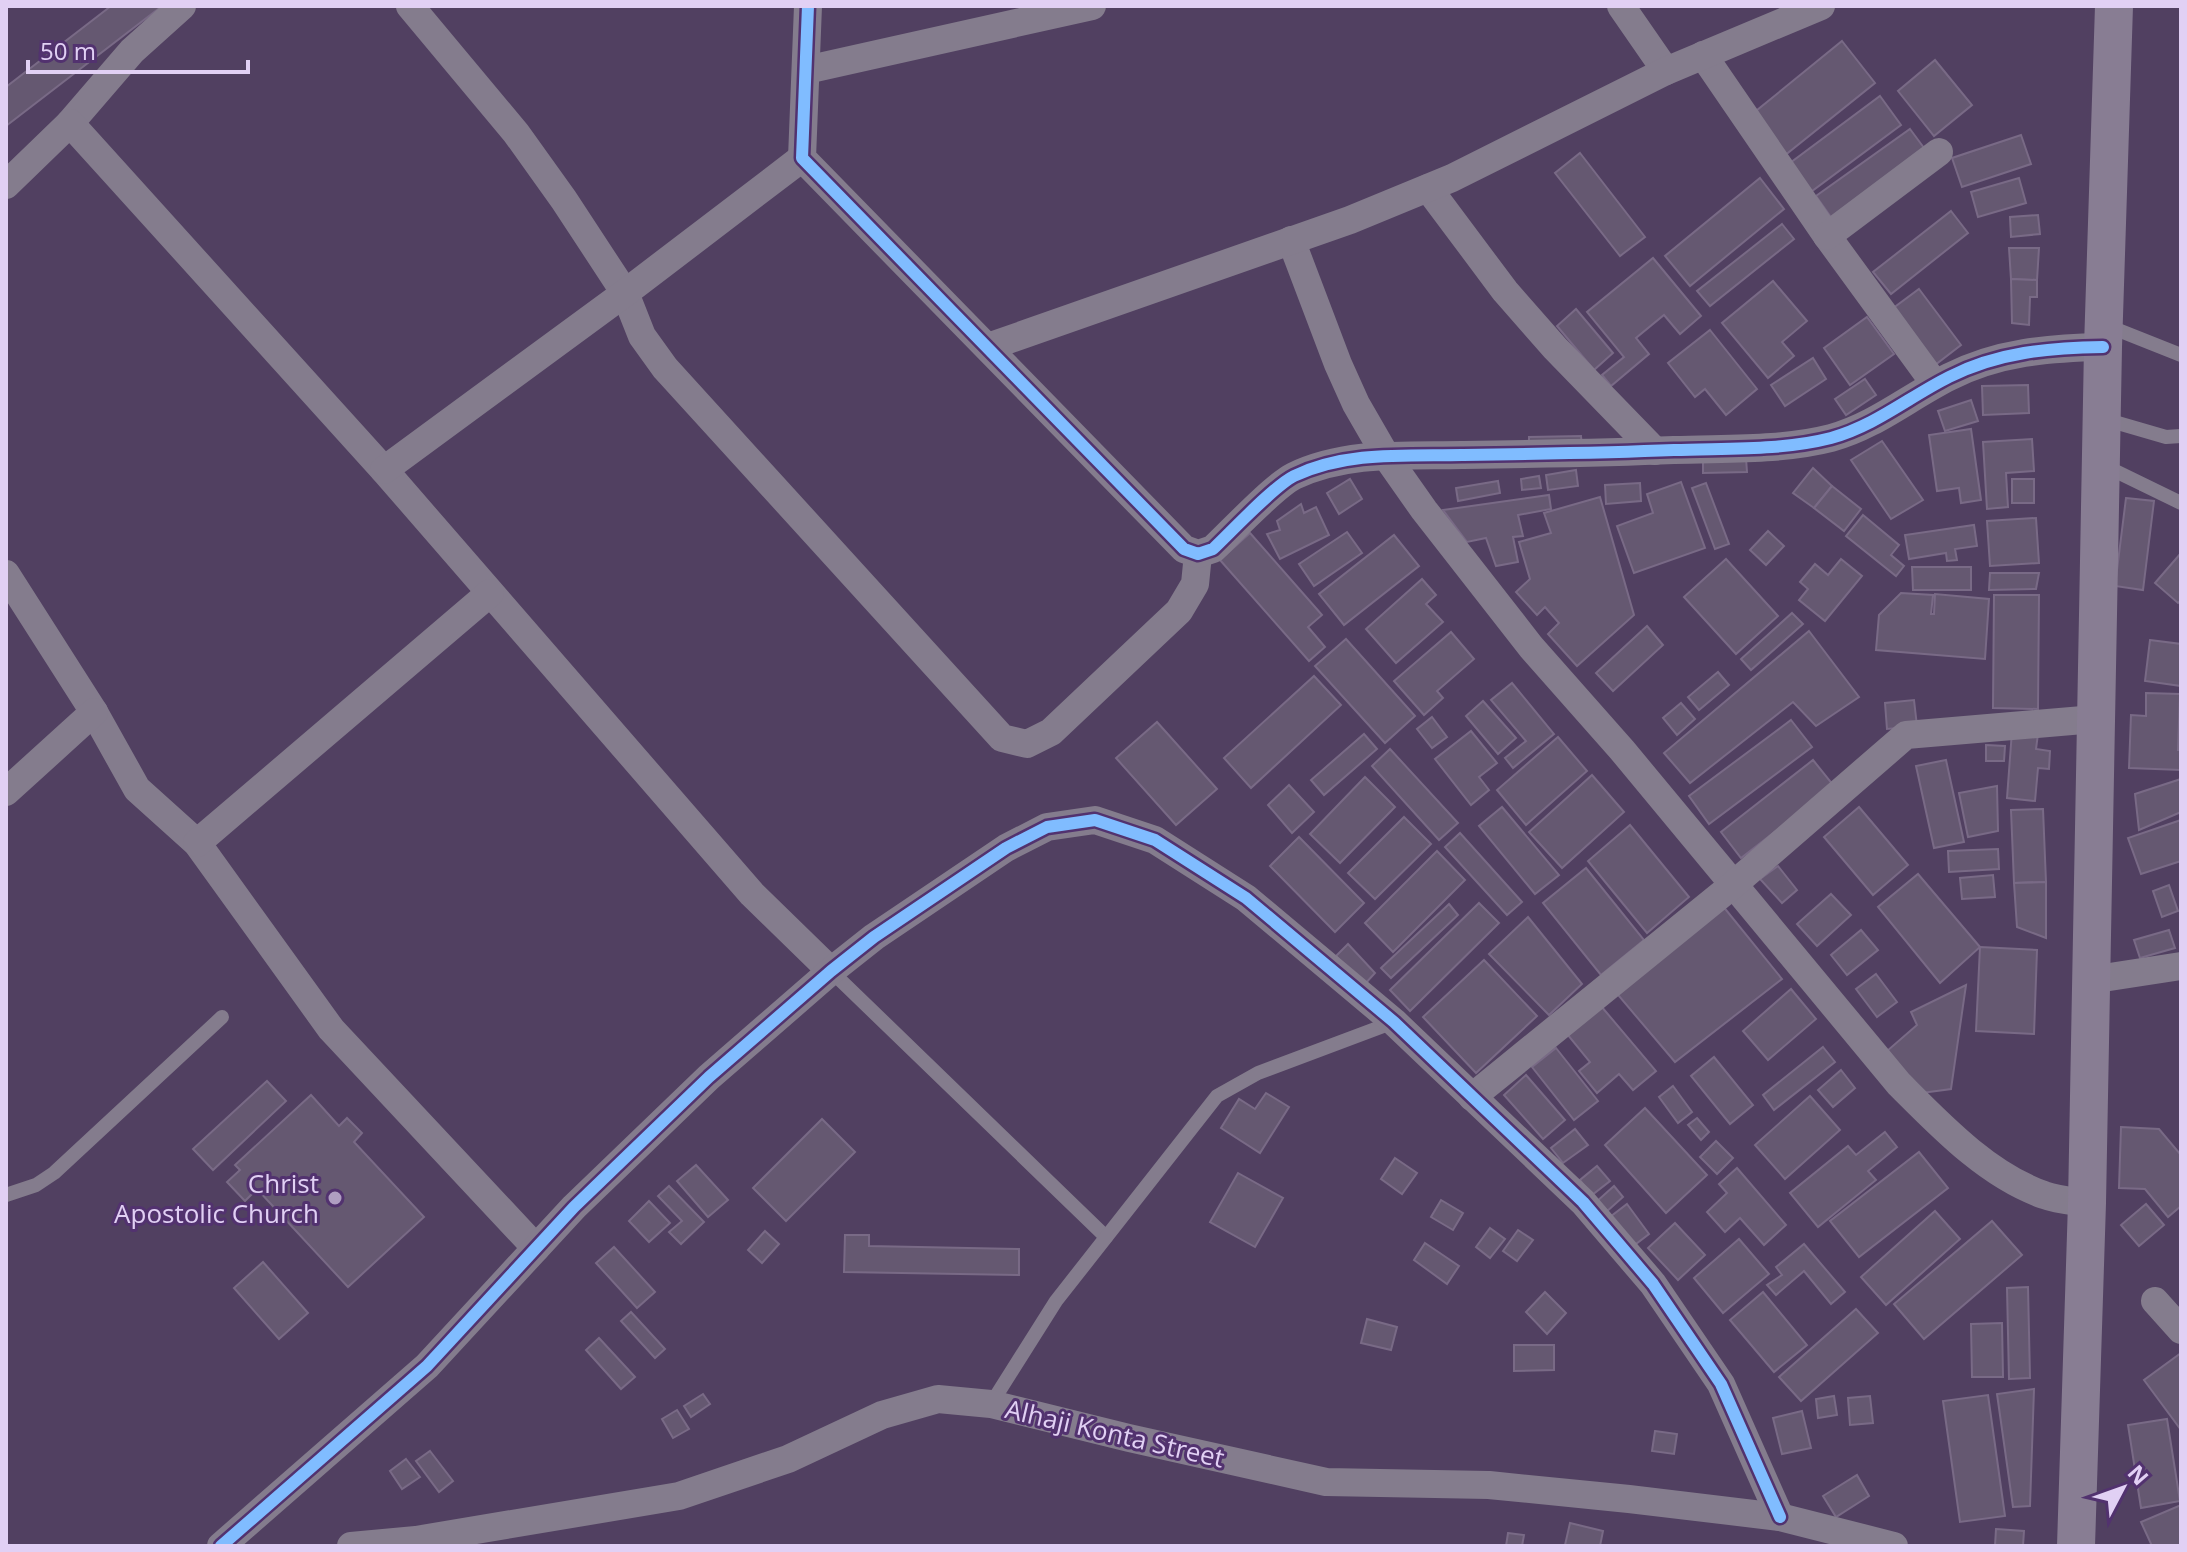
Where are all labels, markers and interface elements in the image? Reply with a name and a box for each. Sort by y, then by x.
scale bar [28,24,248,74]
text: 50 m [40,34,96,67]
place label: Christ Apostolic Church [114,1165,319,1231]
marker: Christ Apostolic Church [326,1189,344,1207]
street label: Alhaji Konta Street [1002,1390,1228,1476]
north arrow [2083,1448,2163,1528]
text: N [2122,1458,2156,1491]

